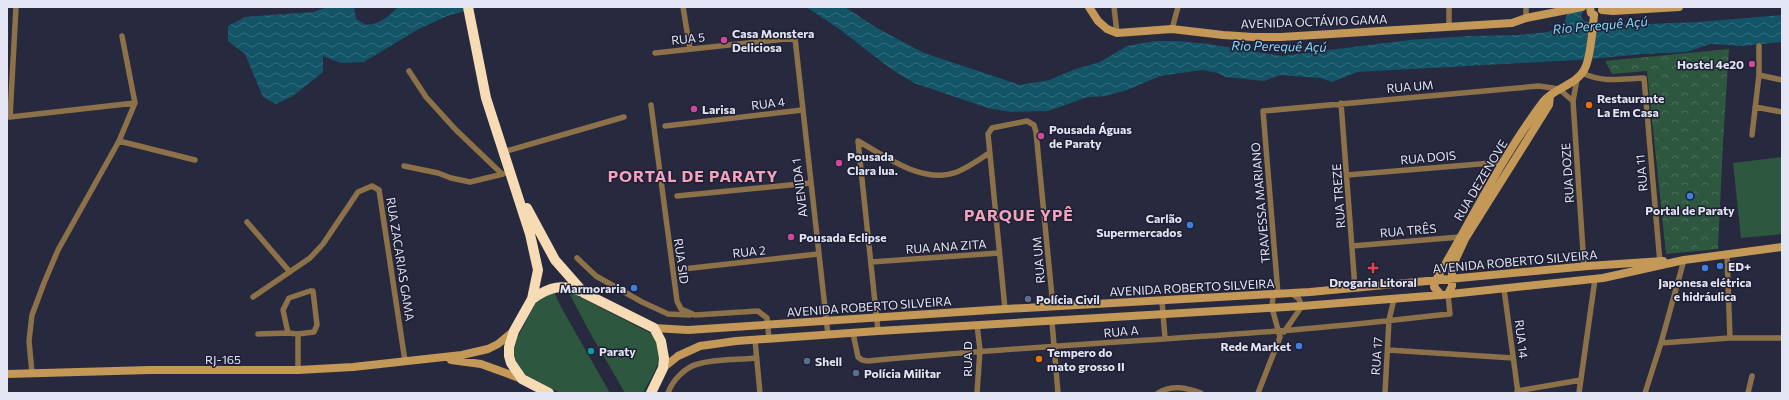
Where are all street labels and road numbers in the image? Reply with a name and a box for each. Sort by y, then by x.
street label: AVENIDA OCTÁVIO GAMA [1240,11,1388,31]
street label: RUA 5 [671,29,706,47]
street label: RUA UM [1386,77,1434,95]
street label: RUA 4 [750,94,786,112]
street label: RUA DEZENOVE [1450,137,1510,223]
street label: TRAVESSA MARIANO [1248,142,1272,264]
street label: RUA DOZE [1558,142,1576,204]
street label: RUA DOIS [1400,148,1456,166]
street label: RUA 11 [1632,154,1650,192]
street label: AVENIDA 1 [788,158,810,218]
street label: RUA TREZE [1329,163,1347,229]
street label: RUA ZACARIAS GAMA [384,196,418,322]
street label: RUA TRÊS [1379,221,1437,239]
street label: RUA ANA ZITA [905,236,987,256]
street label: RUA UM [1029,236,1047,284]
street label: RUA SID [672,237,692,285]
street label: RUA 2 [732,242,767,260]
street label: AVENIDA ROBERTO SILVEIRA [1432,247,1598,275]
street label: AVENIDA ROBERTO SILVEIRA [1109,276,1275,298]
street label: AVENIDA ROBERTO SILVEIRA [786,293,952,319]
street label: RUA 14 [1513,319,1531,359]
street label: RUA A [1103,322,1139,340]
street label: RUA 17 [1368,336,1384,376]
street label: RUA D [960,341,974,377]
street label: RJ-165 [205,352,241,367]

